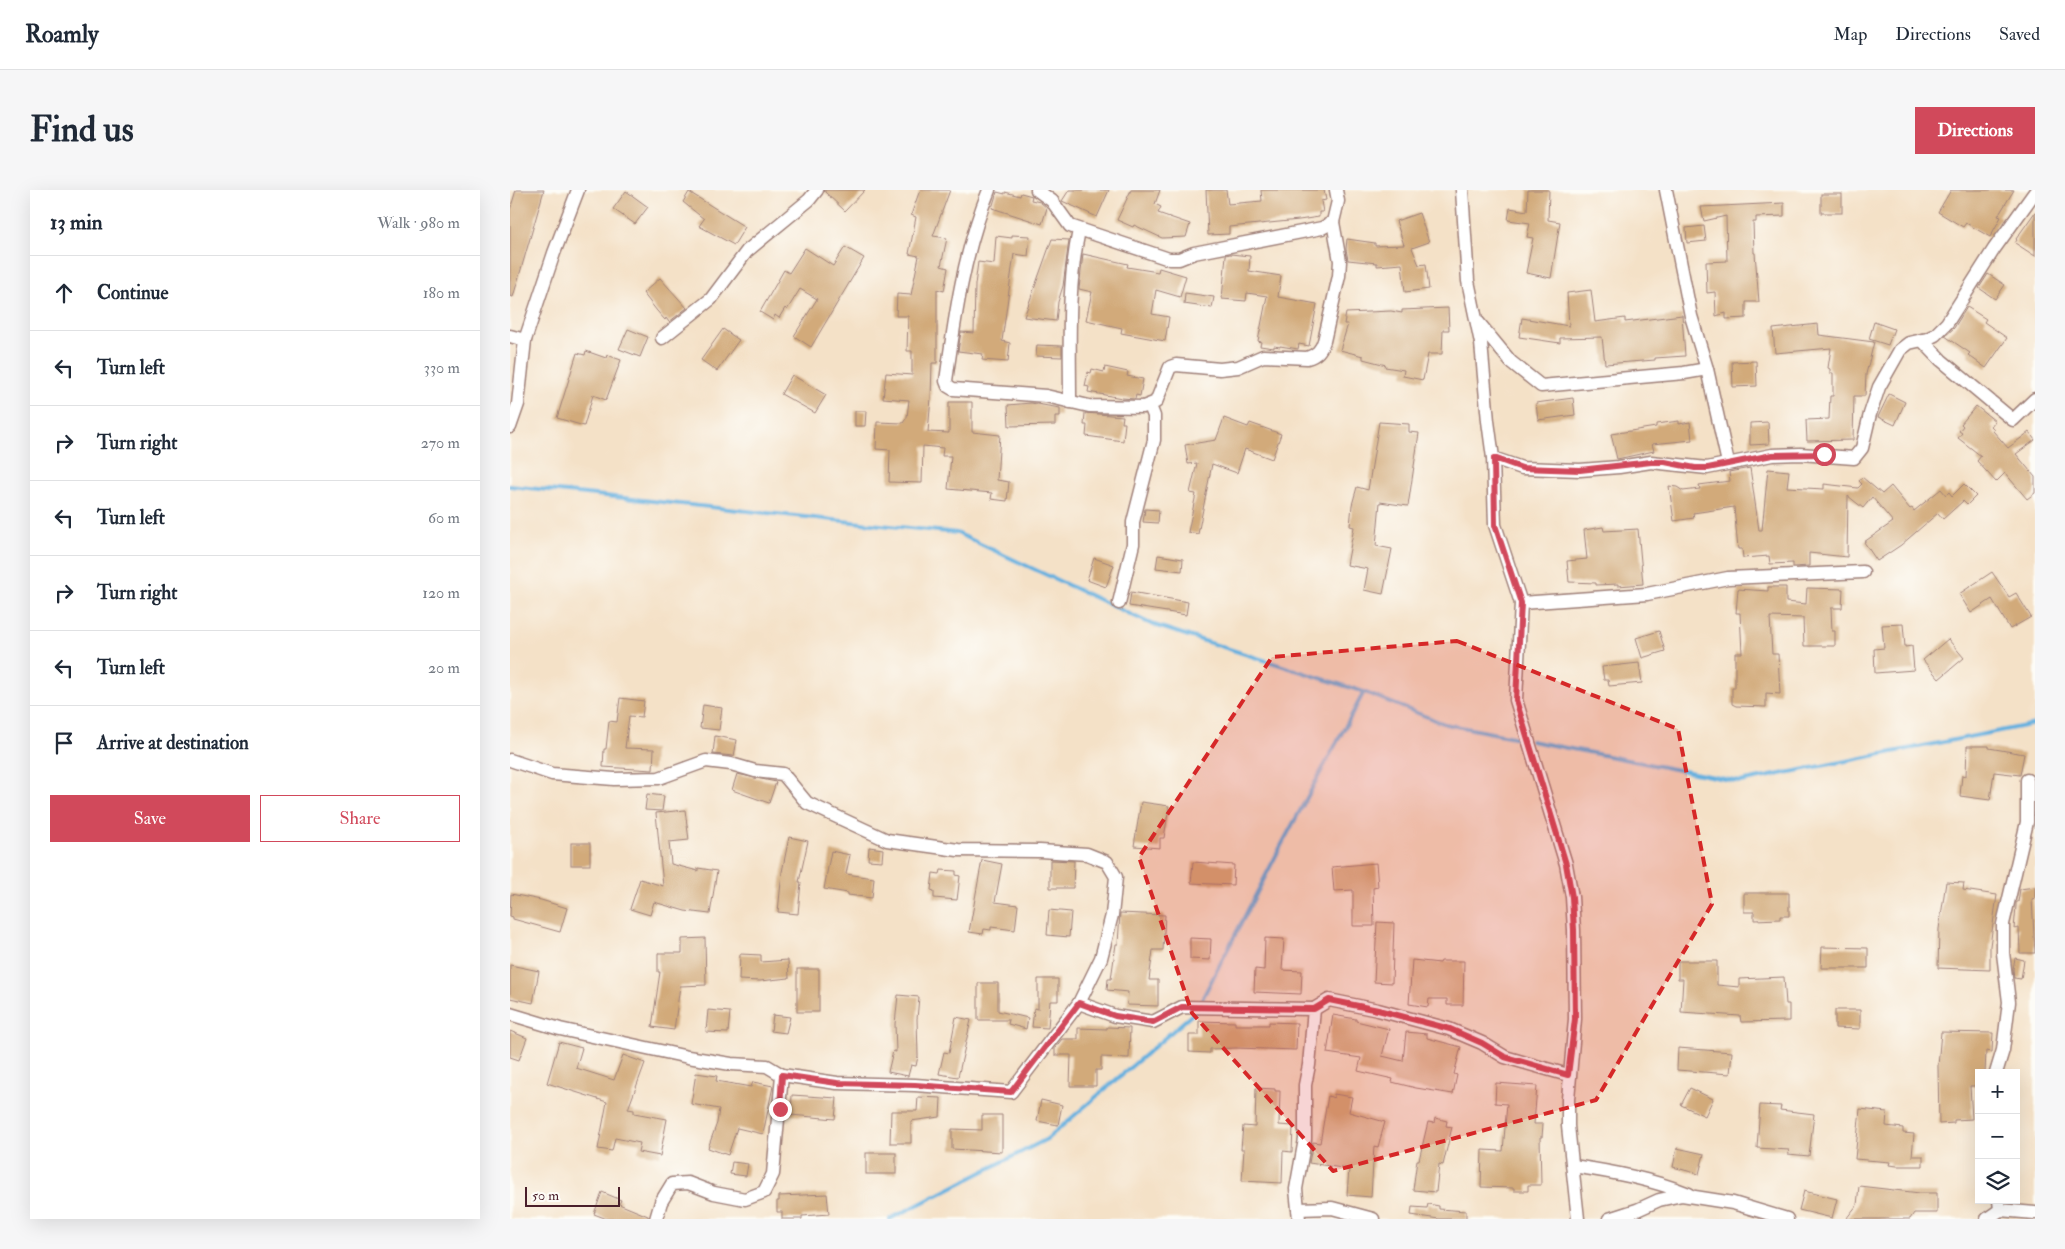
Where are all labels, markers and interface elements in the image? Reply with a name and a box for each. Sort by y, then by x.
text: Roamly [25,19,99,50]
text: Map [1834,23,1867,46]
text: Directions [1895,23,1971,46]
text: Saved [1999,23,2040,46]
button: Directions [1915,107,2035,154]
text: Find us [30,108,134,152]
text: 13 min [50,209,103,236]
text: Walk · 980 m [377,213,460,233]
icon: ahead [50,279,78,307]
text: Continue [97,281,168,305]
text: 180 m [423,283,460,303]
icon: left [50,354,78,382]
text: Turn left [97,356,165,380]
text: 330 m [424,358,460,378]
icon: right [50,429,78,457]
text: Turn right [97,431,177,455]
text: 270 m [421,433,460,453]
route start [1813,443,1836,466]
icon: left [50,504,78,532]
text: Turn left [97,506,165,530]
text: 60 m [428,508,460,528]
icon: right [50,579,78,607]
text: Turn right [97,581,177,605]
text: 120 m [422,583,460,603]
icon: left [50,654,78,682]
text: Turn left [97,656,165,680]
text: 20 m [428,658,460,678]
icon: arrive [50,729,78,757]
text: Arrive at destination [97,731,249,755]
button: Save [50,795,250,842]
button: Share [260,795,460,842]
map controls [1975,1069,2020,1204]
button: + [1975,1069,2020,1114]
route end [769,1098,792,1121]
button: − [1975,1114,2020,1159]
button: layers [1975,1159,2020,1204]
scale bar [525,1184,620,1207]
text: 50 m [532,1187,559,1204]

